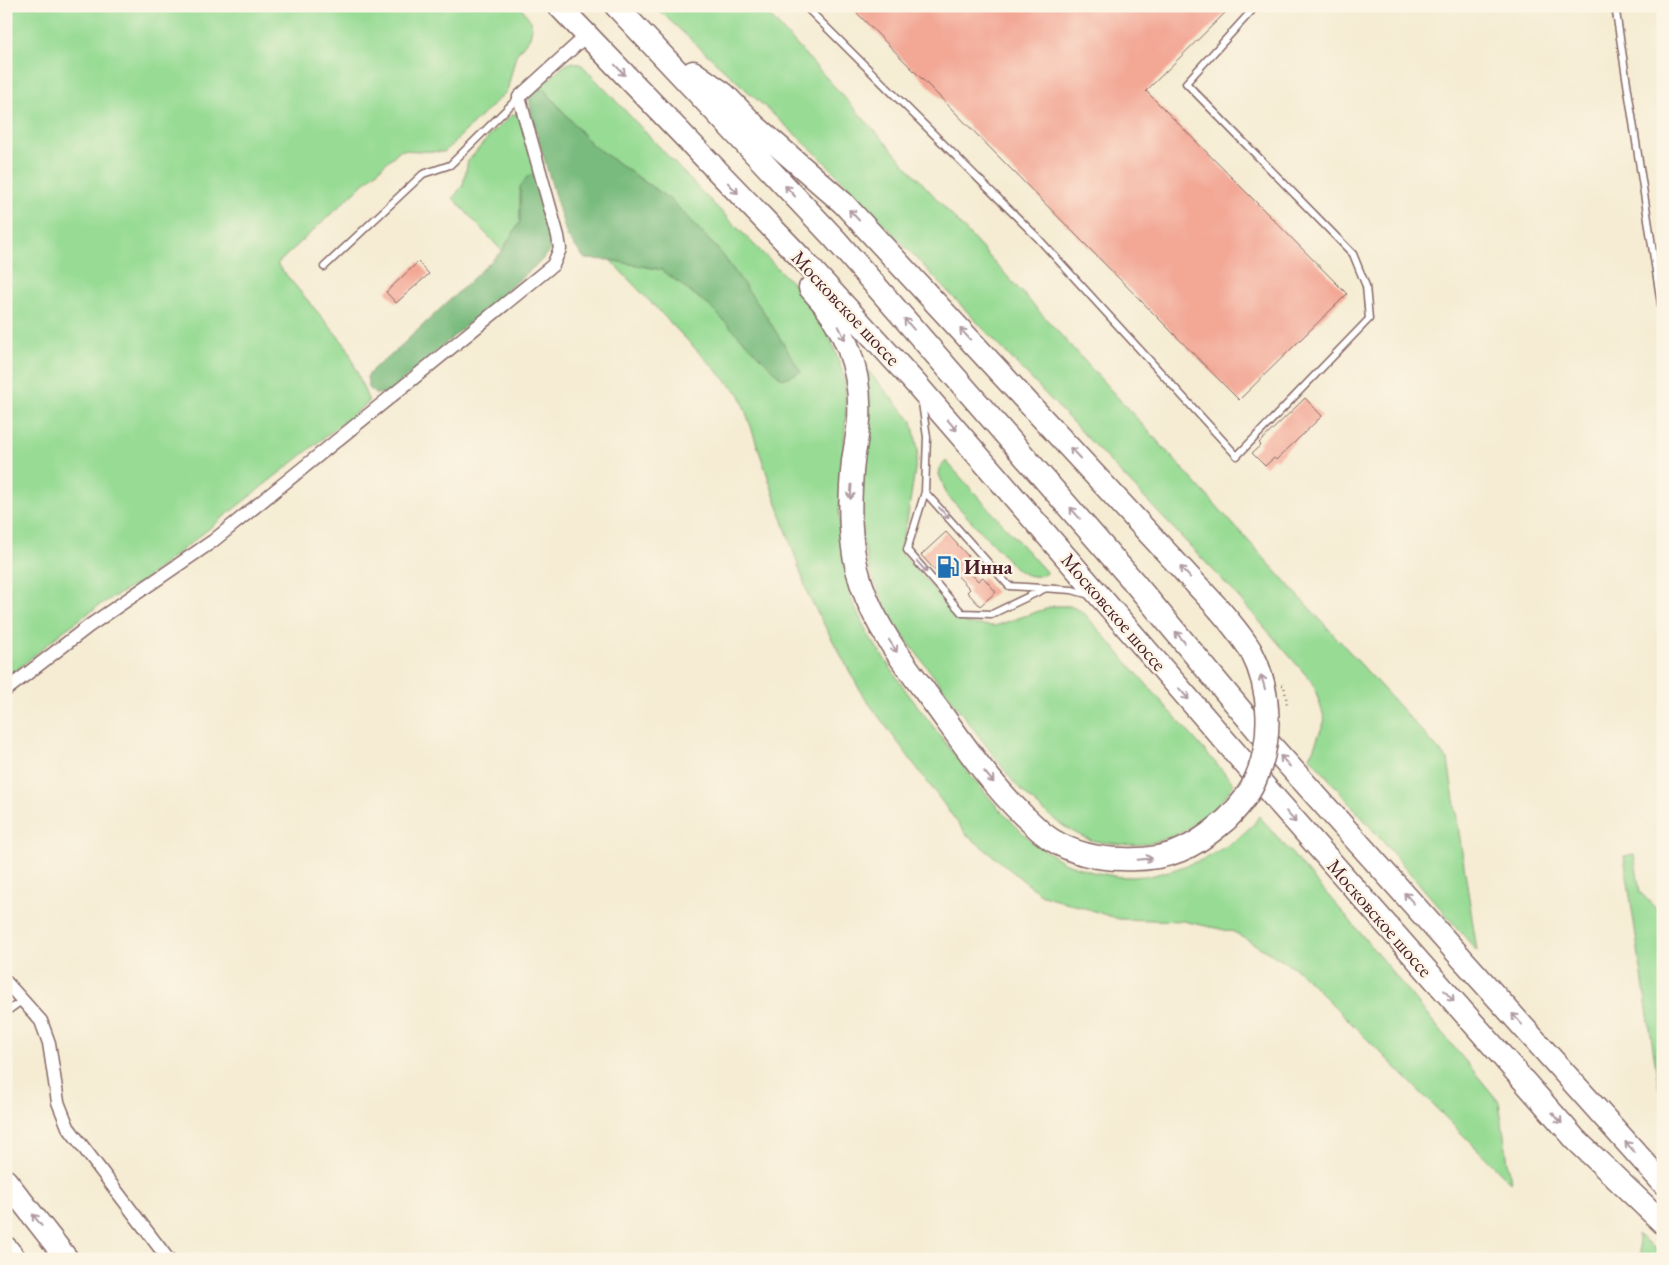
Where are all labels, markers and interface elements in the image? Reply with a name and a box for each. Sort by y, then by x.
one-way arrow [614,64,626,77]
one-way arrow [727,181,739,194]
one-way arrow [784,185,796,197]
one-way arrow [848,208,860,221]
street label: Московское шоссе [786,245,906,371]
one-way arrow [904,317,915,330]
one-way arrow [838,325,847,340]
one-way arrow [959,327,971,340]
one-way arrow [947,418,958,431]
one-way arrow [1069,447,1081,459]
one-way arrow [847,484,856,500]
one-way arrow [938,506,949,519]
one-way arrow [1069,506,1081,519]
street label: Московское шоссе [1055,547,1173,677]
fuel station icon: Инна [935,554,961,580]
place label: Инна [964,554,1013,580]
one-way arrow [917,561,928,574]
one-way arrow [1179,566,1191,579]
one-way arrow [1174,630,1186,643]
one-way arrow [888,639,898,653]
one-way arrow [1258,674,1267,690]
one-way arrow [1179,687,1190,700]
one-way arrow [1279,754,1291,767]
one-way arrow [983,771,994,784]
one-way arrow [1285,810,1296,823]
street label: Московское шоссе [1321,853,1439,983]
one-way arrow [1136,854,1152,864]
one-way arrow [1403,892,1414,905]
one-way arrow [1443,990,1455,1003]
one-way arrow [1511,1013,1523,1026]
one-way arrow [1551,1111,1562,1124]
one-way arrow [1624,1140,1636,1153]
one-way arrow [32,1214,43,1227]

